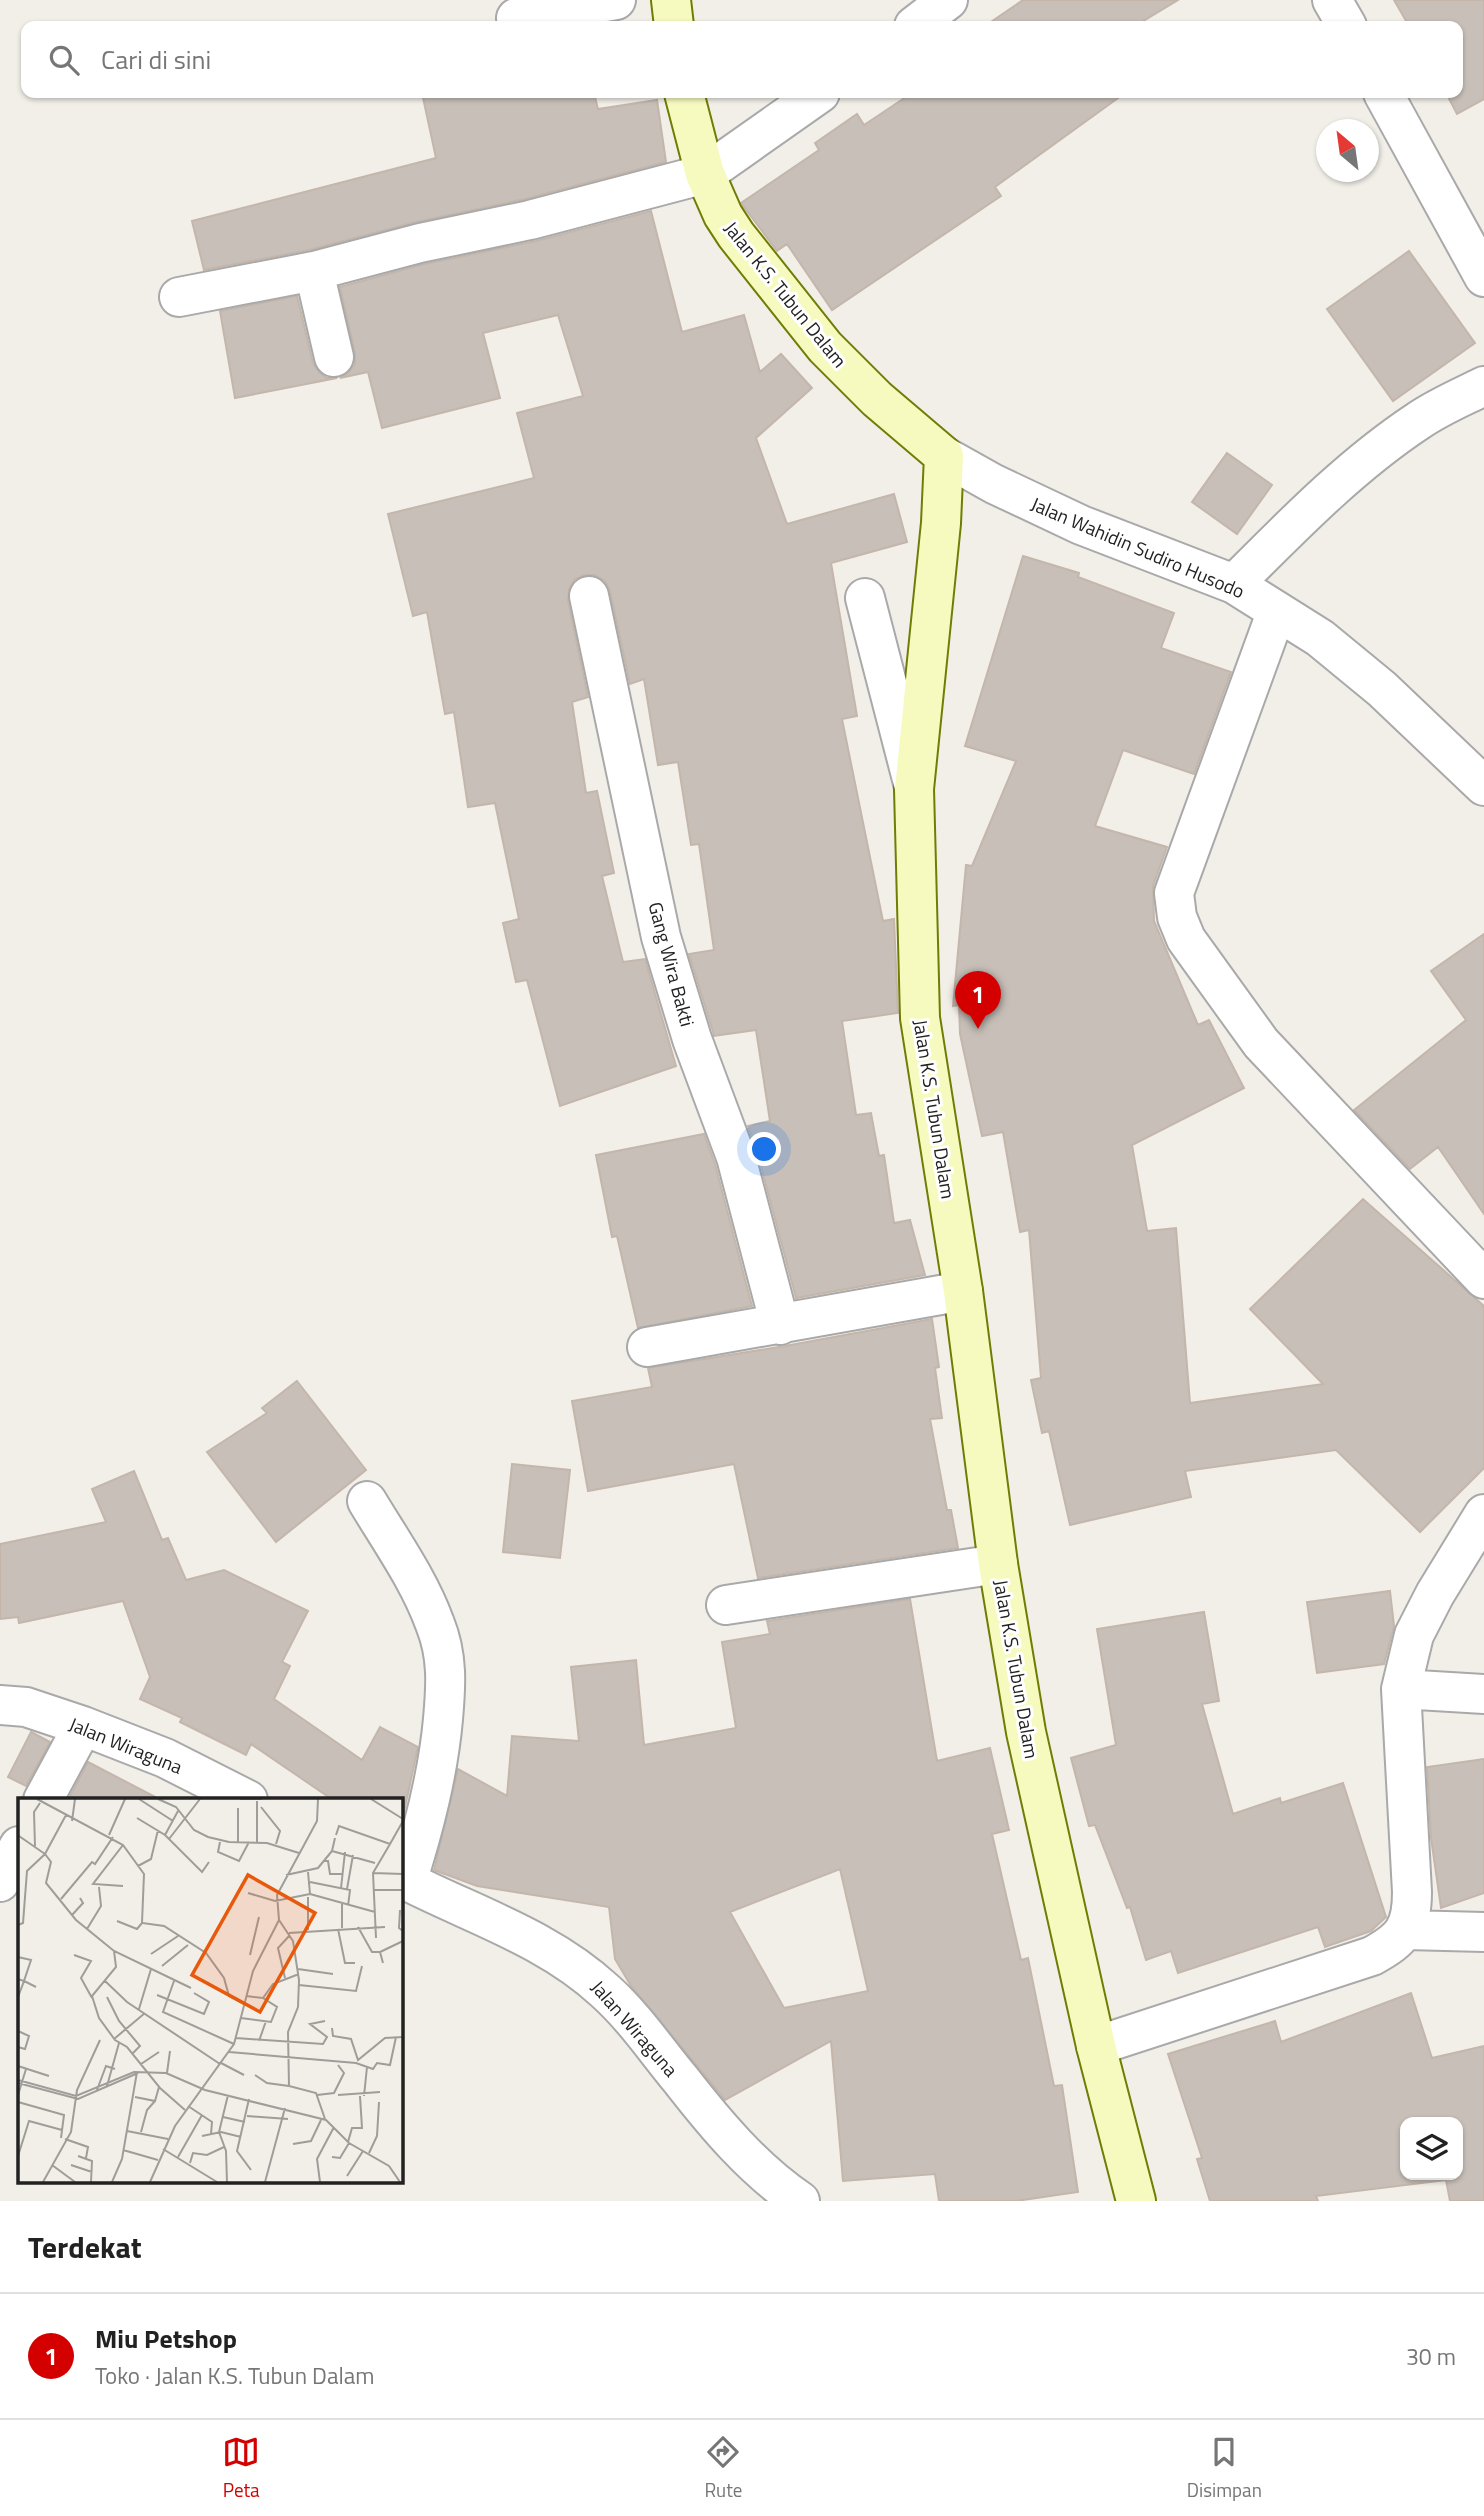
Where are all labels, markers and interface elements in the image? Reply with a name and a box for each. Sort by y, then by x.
search box [21,21,1463,98]
text: Cari di sini [101,40,211,79]
icon: search [45,41,83,79]
north arrow [1316,119,1379,182]
street label: Jalan K.S. Tubun Dalam [718,214,854,374]
street label: Jalan Wahidin Sudiro Husodo [1027,489,1249,605]
street label: Gang Wira Bakti [641,899,703,1029]
pin: 1 [955,971,1001,1029]
street label: Jalan K.S. Tubun Dalam [907,1017,963,1201]
your location [747,1132,781,1166]
street label: Jalan K.S. Tubun Dalam [987,1577,1047,1761]
street label: Jalan Wiraguna [65,1709,187,1781]
inset map [18,1798,402,2184]
street label: Jalan Wiraguna [585,1973,686,2083]
map controls [1400,2117,1463,2180]
button: layers [1400,2117,1463,2180]
text: Terdekat [28,2224,142,2270]
text: Miu Petshop [95,2319,237,2358]
text: 1 [45,2339,57,2374]
text: 30 m [1406,2339,1456,2374]
text: Toko · Jalan K.S. Tubun Dalam [95,2358,375,2393]
tab: Peta [222,2433,260,2504]
tab: Rute [704,2433,742,2504]
tab: Disimpan [1187,2433,1262,2504]

